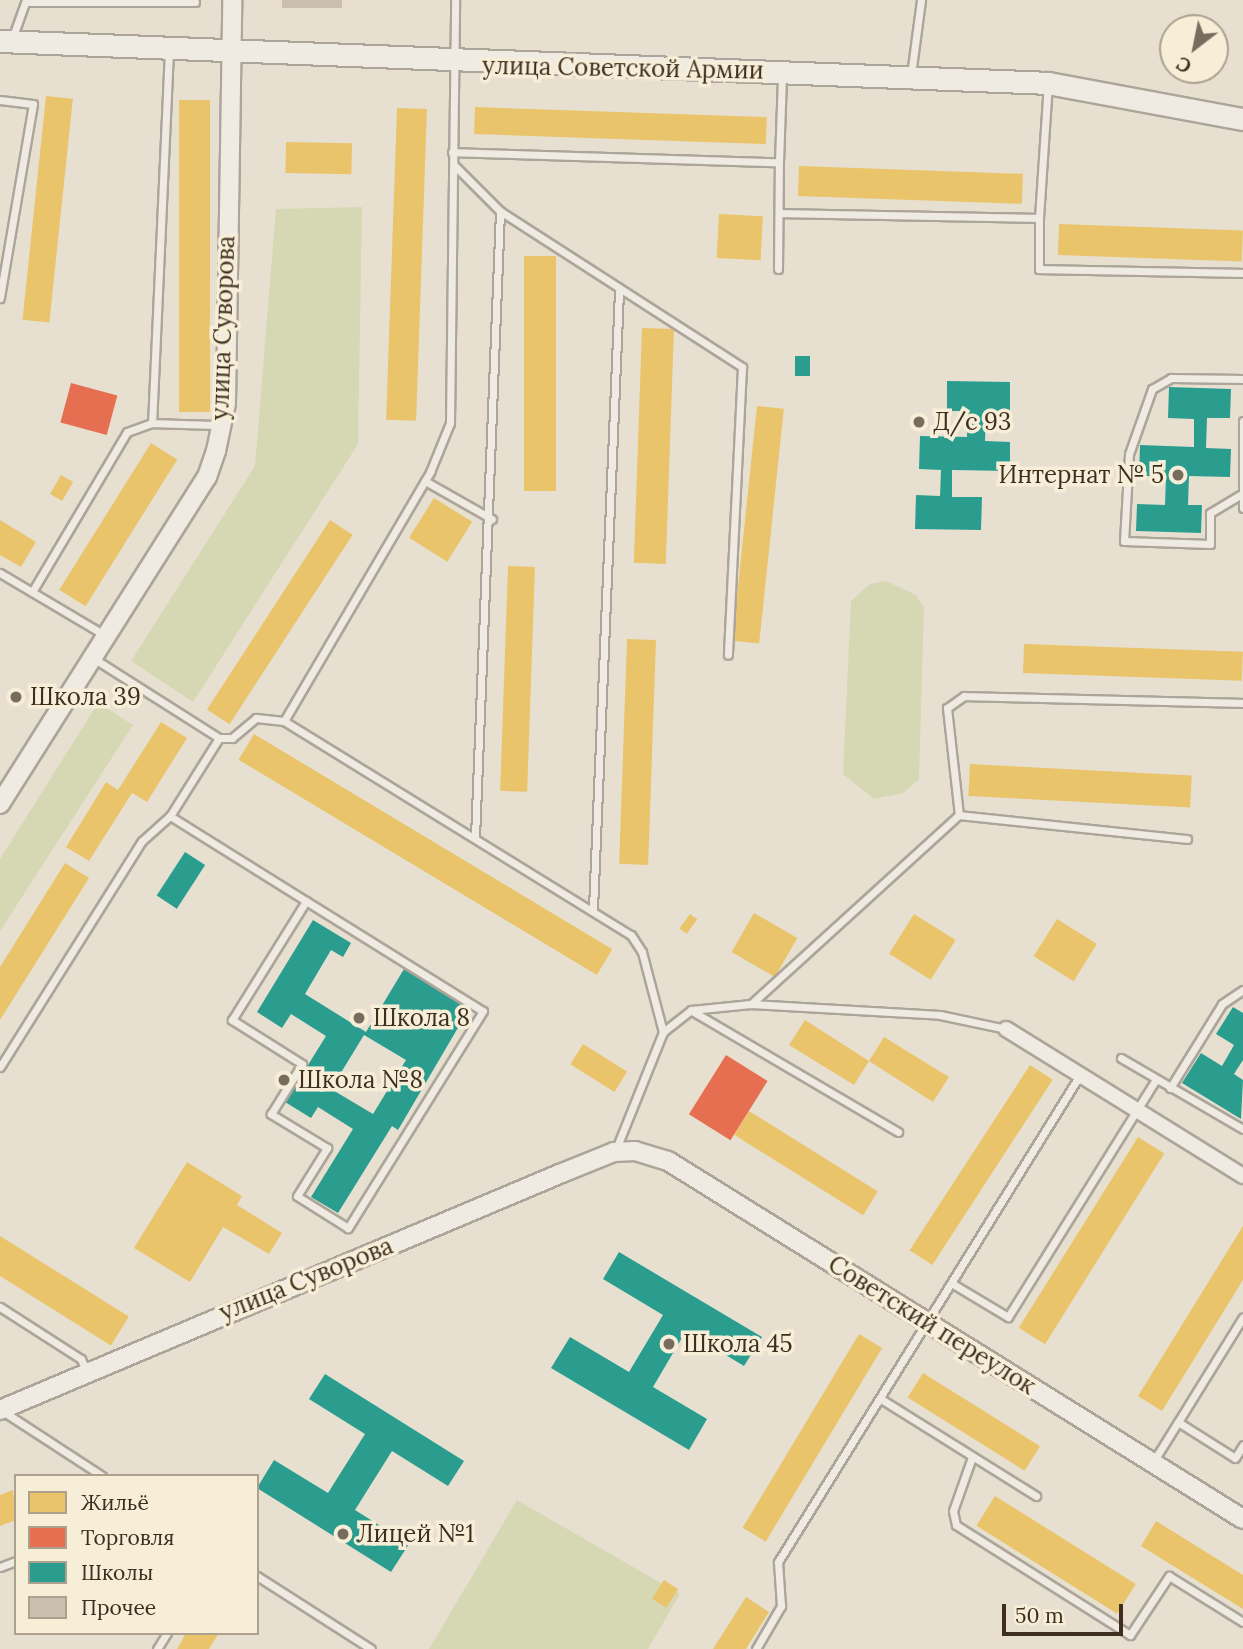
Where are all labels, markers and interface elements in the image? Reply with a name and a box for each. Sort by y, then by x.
north arrow [1159,14,1229,84]
street label: улица Советской Армии [482,51,764,85]
text: С [1172,51,1196,79]
street label: улица Суворова [205,235,241,421]
place label: Д/с 93 [933,408,1011,436]
marker: Д/с 93 [911,414,927,430]
place label: Интернат № 5 [998,461,1164,489]
marker: Интернат № 5 [1170,467,1186,483]
place label: Школа 39 [30,683,141,711]
marker: Школа 39 [8,689,24,705]
place label: Школа 8 [373,1004,470,1032]
marker: Школа 8 [351,1010,367,1026]
place label: Школа №8 [298,1066,423,1094]
marker: Школа №8 [276,1072,292,1088]
street label: улица Суворова [215,1231,397,1327]
street label: Советский переулок [823,1249,1041,1401]
place label: Школа 45 [683,1330,793,1358]
marker: Школа 45 [661,1336,677,1352]
legend [14,1474,259,1635]
text: Жильё [81,1489,149,1516]
place label: Лицей №1 [357,1520,474,1548]
text: Торговля [81,1524,175,1551]
marker: Лицей №1 [335,1526,351,1542]
text: Школы [81,1559,153,1586]
scale bar [1005,1590,1126,1634]
text: Прочее [81,1594,156,1621]
text: 50 m [1015,1602,1064,1629]

